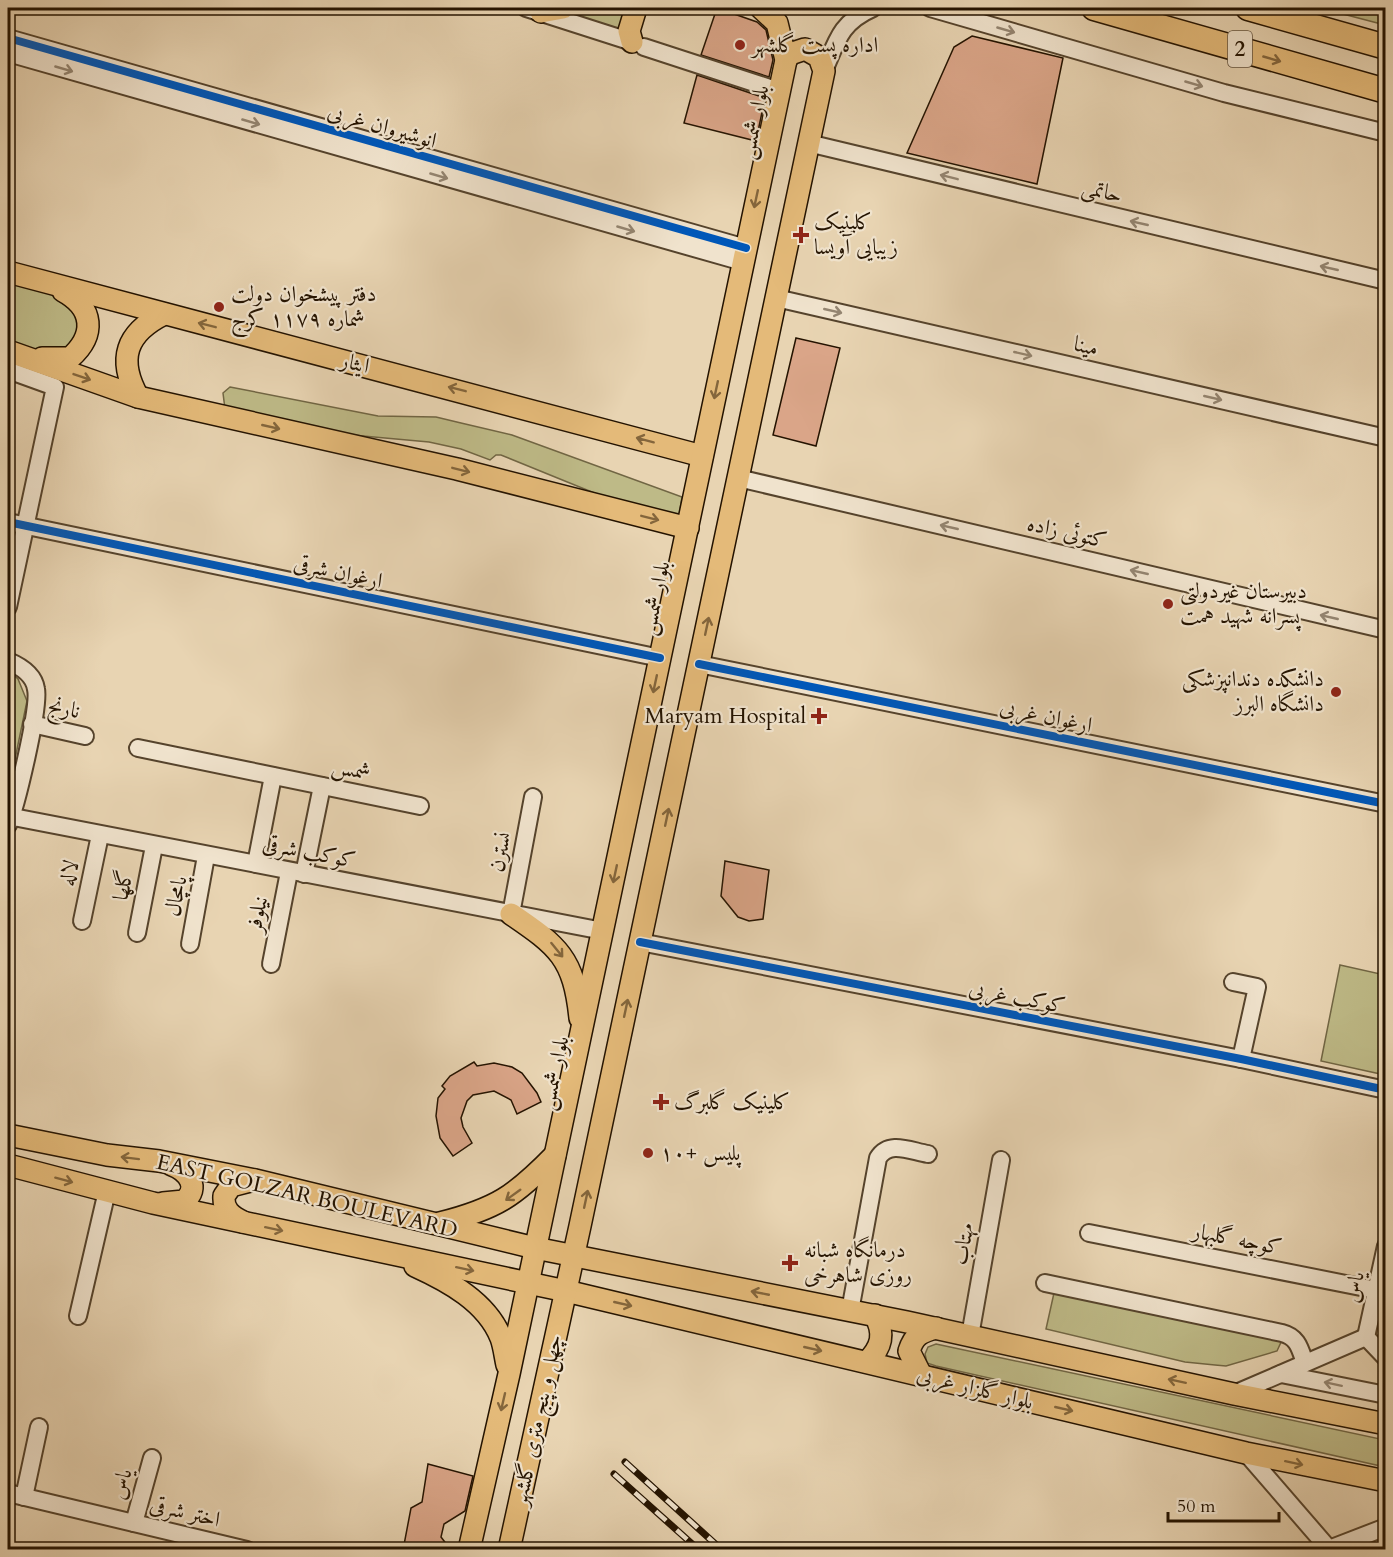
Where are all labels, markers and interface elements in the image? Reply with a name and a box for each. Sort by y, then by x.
one-way arrow [996,25,1015,36]
place label: اداره پست گلشهر [750,30,878,60]
road number: 2 [1228,31,1252,67]
marker: اداره پست گلشهر [733,38,747,52]
one-way arrow [1262,53,1281,65]
one-way arrow [54,64,73,75]
one-way arrow [1184,79,1203,90]
street label: بلوار شمس [731,82,777,162]
street label: انوشیروان غربی [324,96,440,157]
one-way arrow [241,117,260,128]
one-way arrow [429,170,448,182]
one-way arrow [940,171,959,183]
street label: حاتمی [1079,172,1125,210]
one-way arrow [750,190,762,209]
place label: کلینیک زیبایی آویسا [814,207,898,262]
one-way arrow [1130,216,1149,228]
one-way arrow [616,224,635,235]
marker: کلینیک زیبایی آویسا [792,226,810,244]
one-way arrow [1319,261,1338,273]
place label: دفتر پیشخوان دولت شماره ۱۱۷۹ کرج [231,279,376,338]
marker: دفتر پیشخوان دولت شماره ۱۱۷۹ کرج [212,300,226,314]
one-way arrow [823,305,842,317]
one-way arrow [198,319,217,330]
street label: مینا [1071,329,1101,363]
street label: ایثار [335,344,373,381]
one-way arrow [1013,349,1032,361]
one-way arrow [72,373,91,384]
one-way arrow [710,380,721,399]
one-way arrow [448,383,467,395]
one-way arrow [1203,393,1222,404]
one-way arrow [261,421,280,433]
one-way arrow [636,434,655,446]
one-way arrow [451,464,470,476]
street label: کتوئی زاده [1024,508,1110,556]
one-way arrow [640,513,659,524]
one-way arrow [940,521,959,533]
street label: ارغوان شرقی [291,548,385,596]
street label: بلوار شمس [632,558,678,638]
one-way arrow [1130,566,1149,578]
place label: دبیرستان غیردولتی پسرانه شهید همت [1180,576,1307,632]
marker: دبیرستان غیردولتی پسرانه شهید همت [1161,597,1175,611]
one-way arrow [1319,610,1338,622]
one-way arrow [702,617,713,637]
place label: دانشکده دندانپزشکی دانشگاه البرز [1182,664,1324,719]
one-way arrow [649,673,660,693]
marker: دانشکده دندانپزشکی دانشگاه البرز [1329,685,1343,699]
street label: نارنج [44,690,83,730]
street label: ارغوان غربی [997,692,1095,741]
place label: Maryam Hospital [645,701,806,731]
marker: Maryam Hospital [810,707,828,725]
street label: شمس [329,751,373,787]
one-way arrow [661,808,673,827]
street label: کوکب شرقی [260,828,358,876]
street label: نسترن [481,829,519,875]
street label: لاله [52,857,86,889]
one-way arrow [609,864,620,884]
street label: گلها [105,867,141,903]
street label: پامچال [157,871,196,919]
street label: نیلوفر [238,893,275,937]
one-way arrow [551,942,564,958]
street label: کوکب غربی [966,973,1068,1022]
one-way arrow [621,999,632,1018]
street label: بلوار شمس [531,1033,577,1113]
place label: کلینیک گلبرگ [674,1087,790,1117]
marker: کلینیک گلبرگ [652,1093,670,1111]
place label: پلیس +۱۰ [660,1138,742,1169]
marker: پلیس +۱۰ [641,1146,655,1160]
street label: EAST GOLZAR BOULEVARD [153,1147,461,1245]
one-way arrow [121,1152,141,1163]
one-way arrow [54,1174,73,1186]
one-way arrow [505,1188,521,1201]
one-way arrow [581,1189,592,1209]
street label: کوچه گلبهار [1188,1215,1284,1262]
street label: مهتاب [945,1221,981,1267]
one-way arrow [264,1224,284,1235]
place label: درمانگاه شبانه روزی شاهرخی [804,1235,912,1290]
marker: درمانگاه شبانه روزی شاهرخی [781,1254,799,1272]
one-way arrow [455,1264,474,1276]
street label: یاس [1336,1267,1372,1305]
one-way arrow [751,1288,771,1299]
one-way arrow [613,1299,632,1311]
street label: چهل و پنج متری گلشهر [504,1332,574,1511]
one-way arrow [803,1344,822,1356]
street label: بلوار گلزار غربی [913,1359,1037,1418]
one-way arrow [1168,1375,1187,1387]
one-way arrow [1324,1378,1343,1389]
one-way arrow [496,1392,508,1411]
one-way arrow [1053,1404,1073,1415]
one-way arrow [1284,1458,1304,1469]
street label: یاس [102,1463,140,1503]
scale bar [1168,1485,1279,1523]
street label: اختر شرقی [147,1489,223,1535]
text: 50 m [1177,1494,1216,1519]

